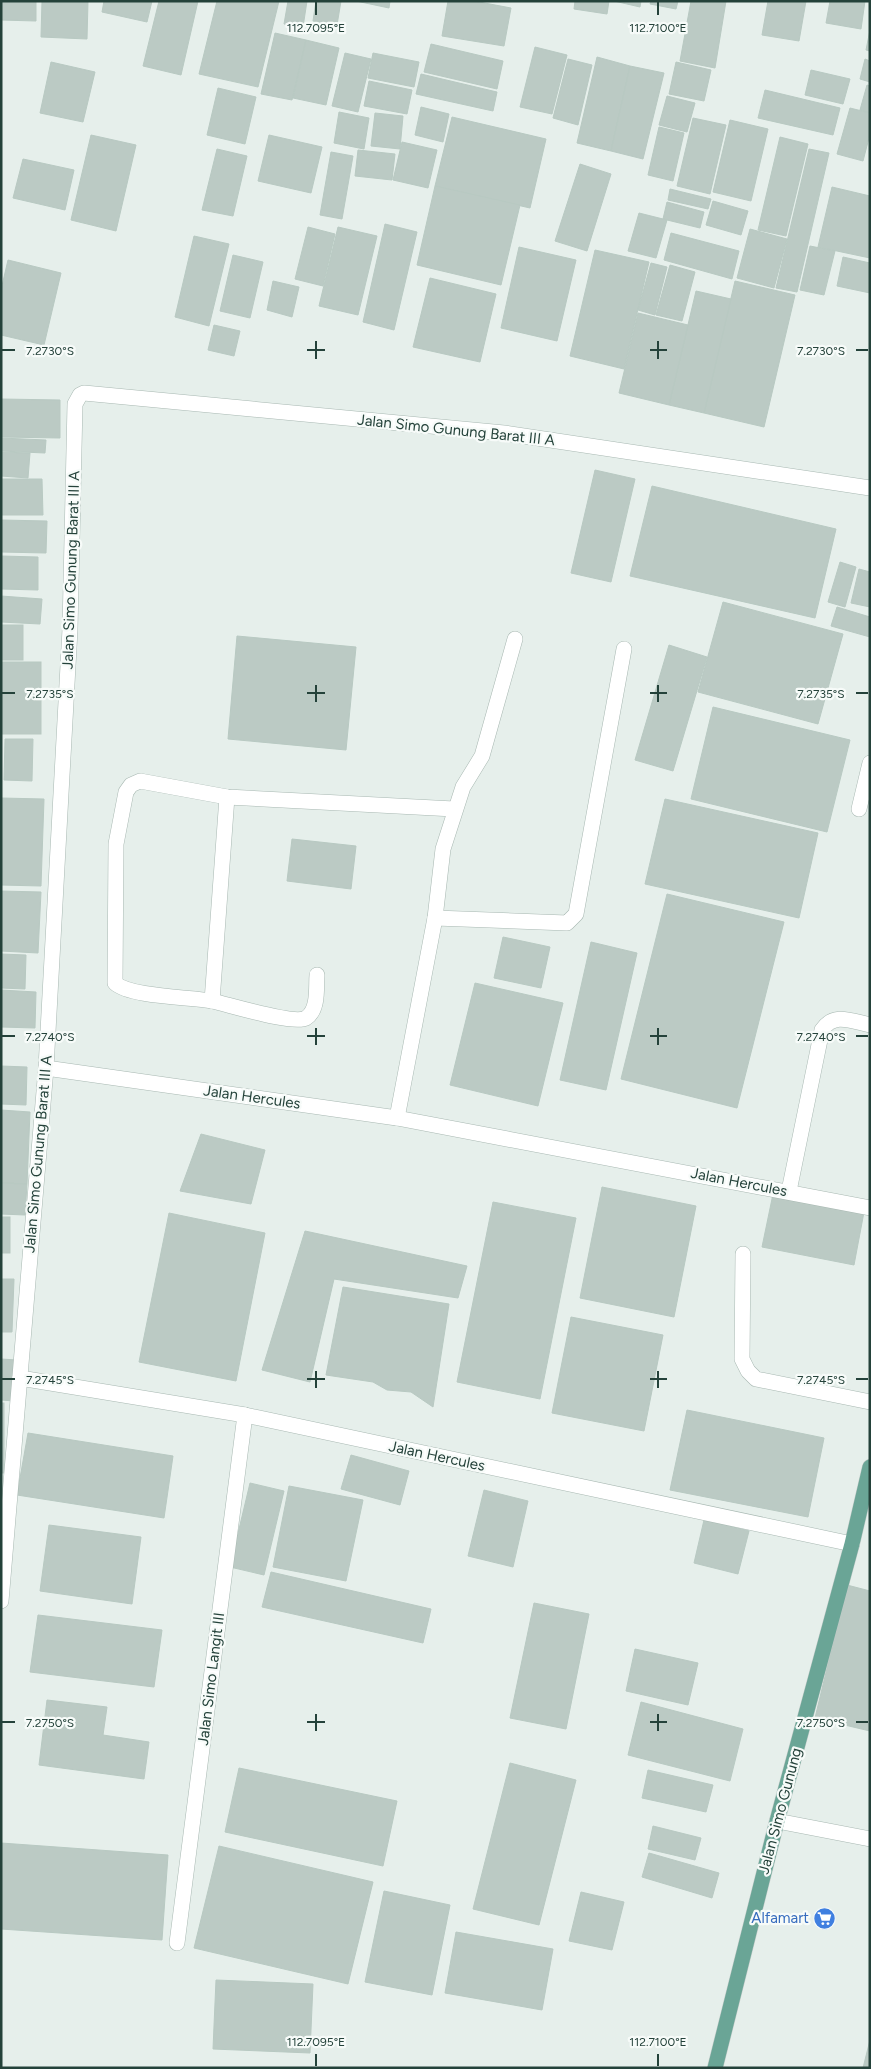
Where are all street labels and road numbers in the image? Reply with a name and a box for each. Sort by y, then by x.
street label: Jalan Simo Gunung Barat III A [356,411,556,449]
street label: Jalan Simo Gunung Barat III A [59,470,83,670]
street label: Jalan Simo Gunung Barat III A [20,1054,56,1254]
street label: Jalan Hercules [202,1081,302,1113]
street label: Jalan Hercules [689,1164,789,1200]
street label: Jalan Hercules [387,1437,487,1475]
street label: Jalan Simo Langit III [194,1611,228,1747]
street label: Jalan Simo Gunung [754,1746,806,1876]

